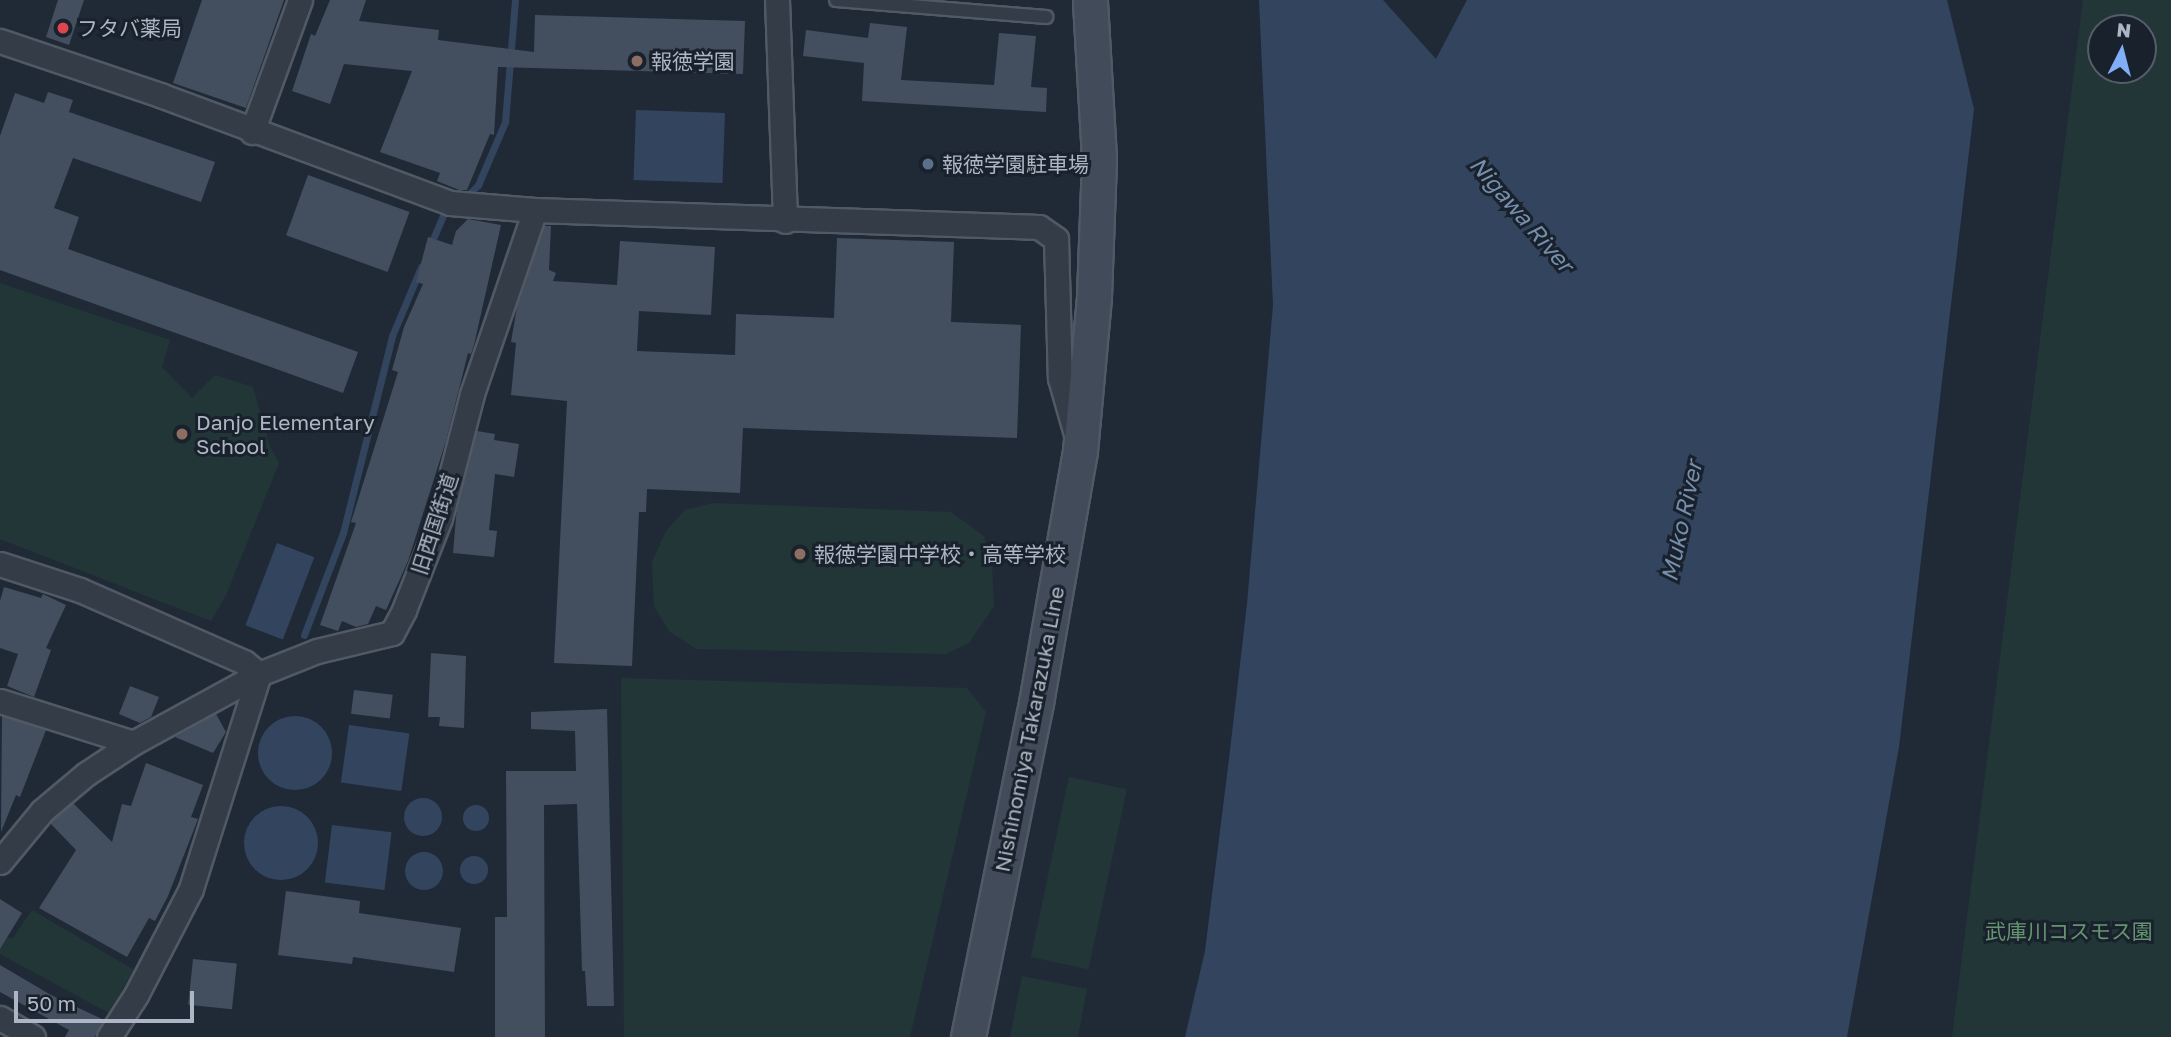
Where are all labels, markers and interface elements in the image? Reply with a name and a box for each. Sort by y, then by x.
north arrow [2087,14,2157,84]
place label: フタバ薬局 [77,15,182,41]
text: N [2116,17,2132,42]
marker: フタバ薬局 [55,20,71,36]
place label: 報徳学園 [651,48,735,74]
marker: 報徳学園 [629,53,645,69]
place label: 報徳学園駐車場 [942,151,1089,177]
water label: Nigawa River [1464,151,1580,277]
marker: 報徳学園駐車場 [920,156,936,172]
place label: Danjo Elementary School [196,409,375,459]
marker: Danjo Elementary School [174,426,190,442]
water label: Muko River [1655,458,1707,584]
street label: 旧西国街道 [406,470,462,578]
place label: 報徳学園中学校・高等学校 [814,541,1066,567]
marker: 報徳学園中学校・高等学校 [792,546,808,562]
street label: Nishinomiya Takarazuka Line [989,584,1069,874]
park label: 武庫川コスモス園 [1985,918,2153,944]
scale bar [18,978,198,1022]
text: 50 m [27,990,76,1016]

